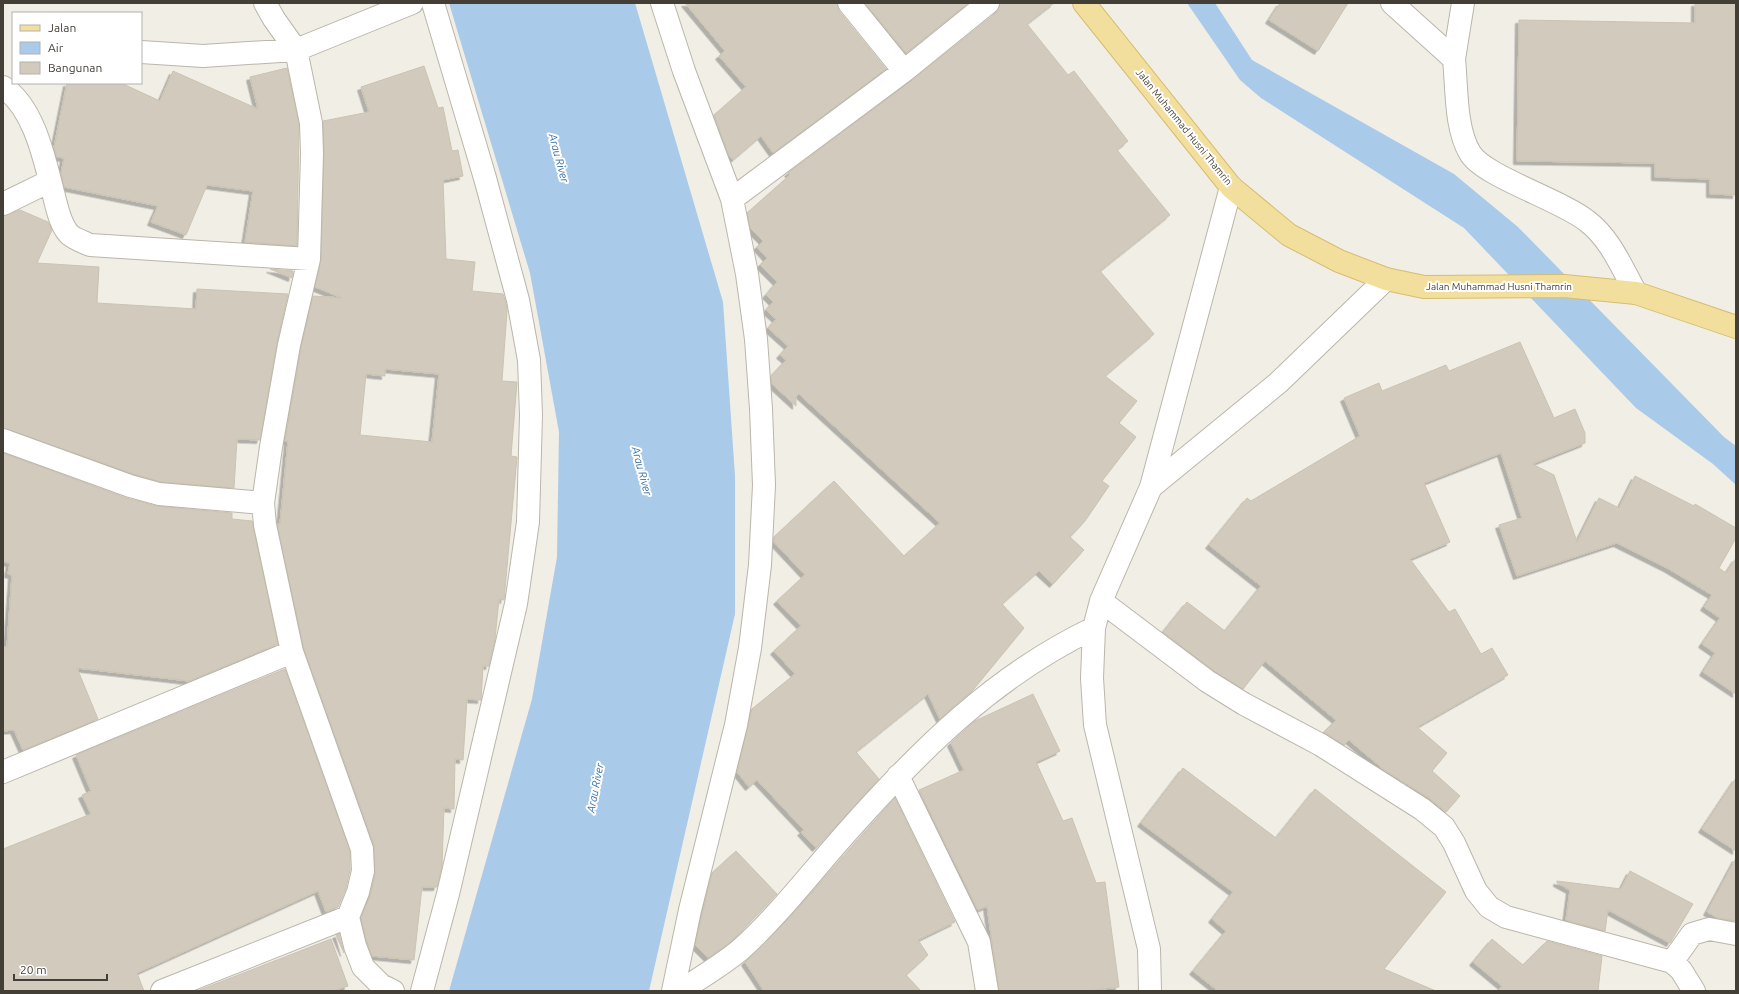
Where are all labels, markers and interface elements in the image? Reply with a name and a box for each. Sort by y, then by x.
legend [12,12,142,84]
text: Jalan [48,21,76,34]
text: Air [48,41,64,54]
text: Bangunan [48,61,102,74]
street label: Jalan Muhammad Husni Thamrin [1134,67,1234,187]
water label: Arau River [546,131,571,184]
street label: Jalan Muhammad Husni Thamrin [1426,281,1572,292]
water label: Arau River [629,444,654,497]
water label: Arau River [584,762,606,815]
scale bar [14,956,107,982]
text: 20 m [20,963,47,976]

